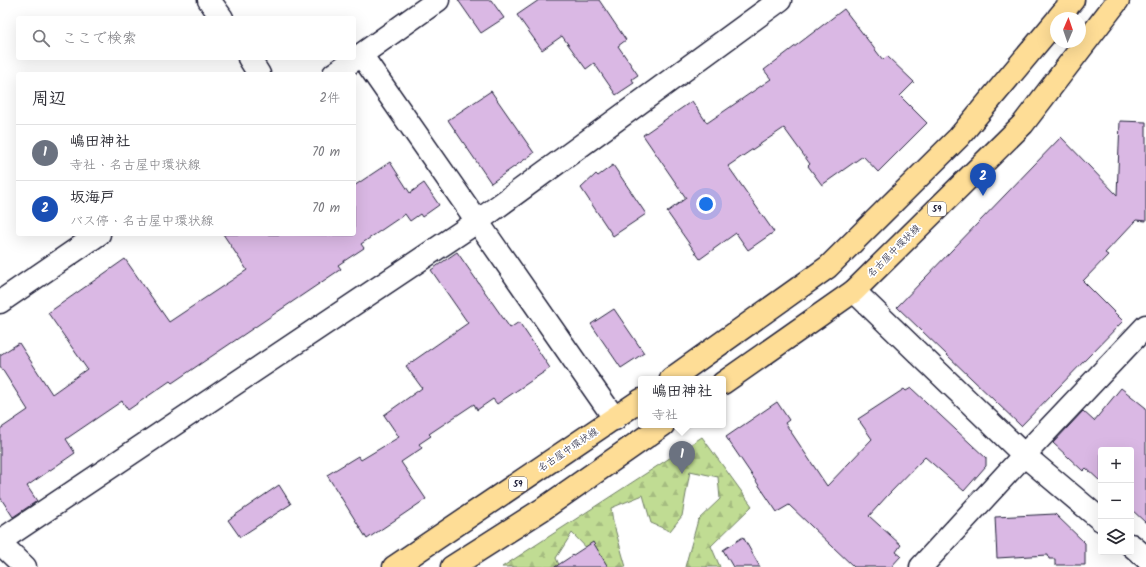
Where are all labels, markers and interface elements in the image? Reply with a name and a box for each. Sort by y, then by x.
north arrow [1050,12,1086,48]
search box [16,16,356,60]
icon: search [30,27,52,49]
text: ここで検索 [62,27,137,51]
text: 周辺 [32,86,66,113]
text: 2件 [319,88,340,109]
text: 嶋田神社 [70,130,130,154]
text: 1 [43,142,47,163]
text: 70 m [312,142,340,163]
text: 寺社 · 名古屋中環状線 [70,155,201,176]
pin: 2 [970,163,996,196]
text: 坂海戸 [70,186,115,210]
your location [696,194,716,214]
text: 2 [41,198,49,219]
text: 70 m [312,198,340,219]
road number: 59 [928,202,946,216]
text: バス停 · 名古屋中環状線 [70,211,214,232]
street label: 名古屋中環状線 [864,221,924,281]
popup [638,376,726,428]
text: 嶋田神社 [652,380,712,404]
text: 寺社 [652,405,678,426]
street label: 名古屋中環状線 [535,424,601,476]
pin: 1 [669,441,695,474]
map controls [1098,447,1134,555]
button: + [1098,447,1134,483]
road number: 59 [509,477,527,491]
button: − [1098,483,1134,519]
button: layers [1098,519,1134,555]

